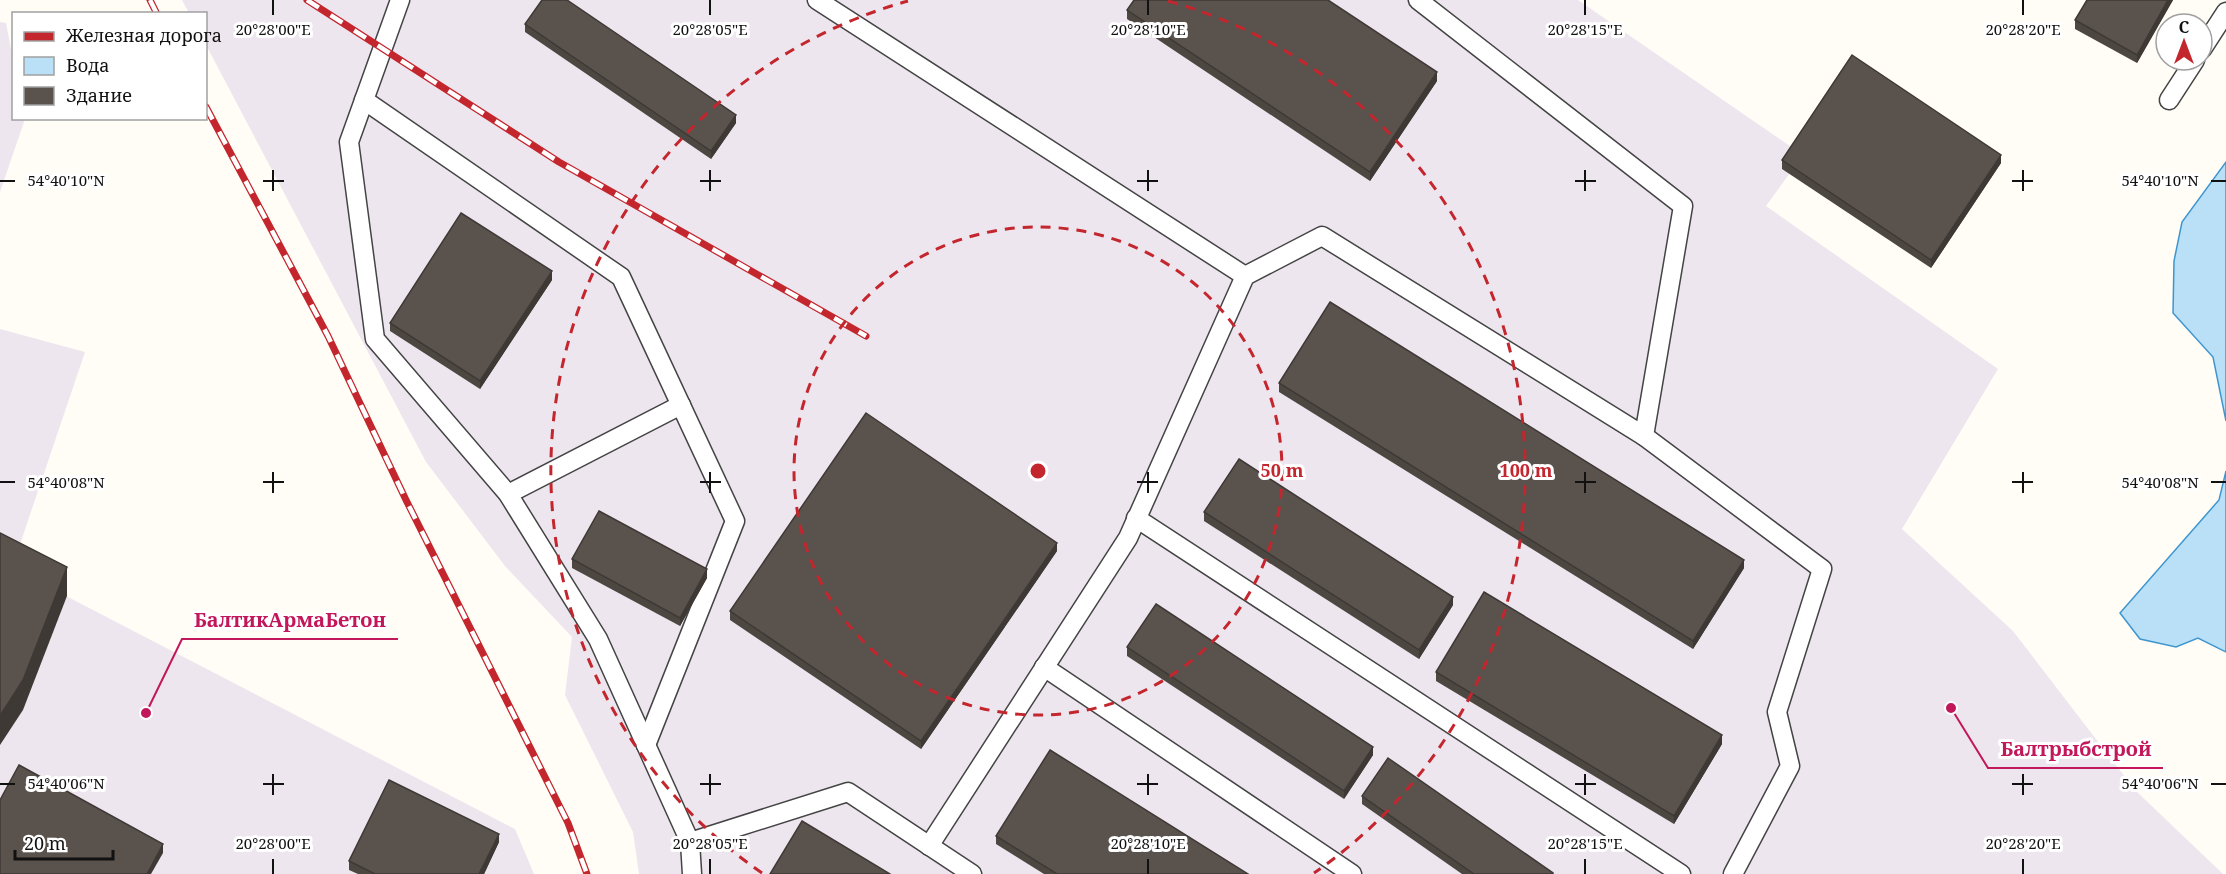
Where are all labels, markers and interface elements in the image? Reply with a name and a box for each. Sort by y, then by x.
legend [12,12,207,120]
north arrow [2154,12,2214,72]
text: С [2179,16,2189,38]
text: 20°28'00"E [235,19,311,39]
text: 20°28'05"E [672,19,748,39]
text: 20°28'10"E [1110,19,1186,39]
text: 20°28'15"E [1547,19,1623,39]
text: 20°28'20"E [1985,19,2061,39]
text: Железная дорога [65,23,222,47]
text: Вода [66,53,110,77]
text: Здание [66,83,132,107]
text: 54°40'10"N [27,170,105,190]
text: 54°40'10"N [2121,170,2199,190]
text: 50 m [1261,458,1304,482]
text: 100 m [1500,458,1553,482]
centre of rings [1028,461,1048,481]
text: 54°40'08"N [27,472,105,492]
text: 54°40'08"N [2121,472,2199,492]
callout: БалтикАрмаБетон [182,601,398,639]
text: БалтикАрмаБетон [194,606,386,633]
callout: Балтрыбстрой [1988,730,2163,768]
text: Балтрыбстрой [2001,735,2152,762]
text: 54°40'06"N [27,773,105,793]
text: 54°40'06"N [2121,773,2199,793]
scale bar [15,823,112,861]
text: 20 m [24,831,66,855]
text: 20°28'00"E [235,833,311,853]
text: 20°28'05"E [672,833,748,853]
text: 20°28'10"E [1110,833,1186,853]
text: 20°28'15"E [1547,833,1623,853]
text: 20°28'20"E [1985,833,2061,853]

